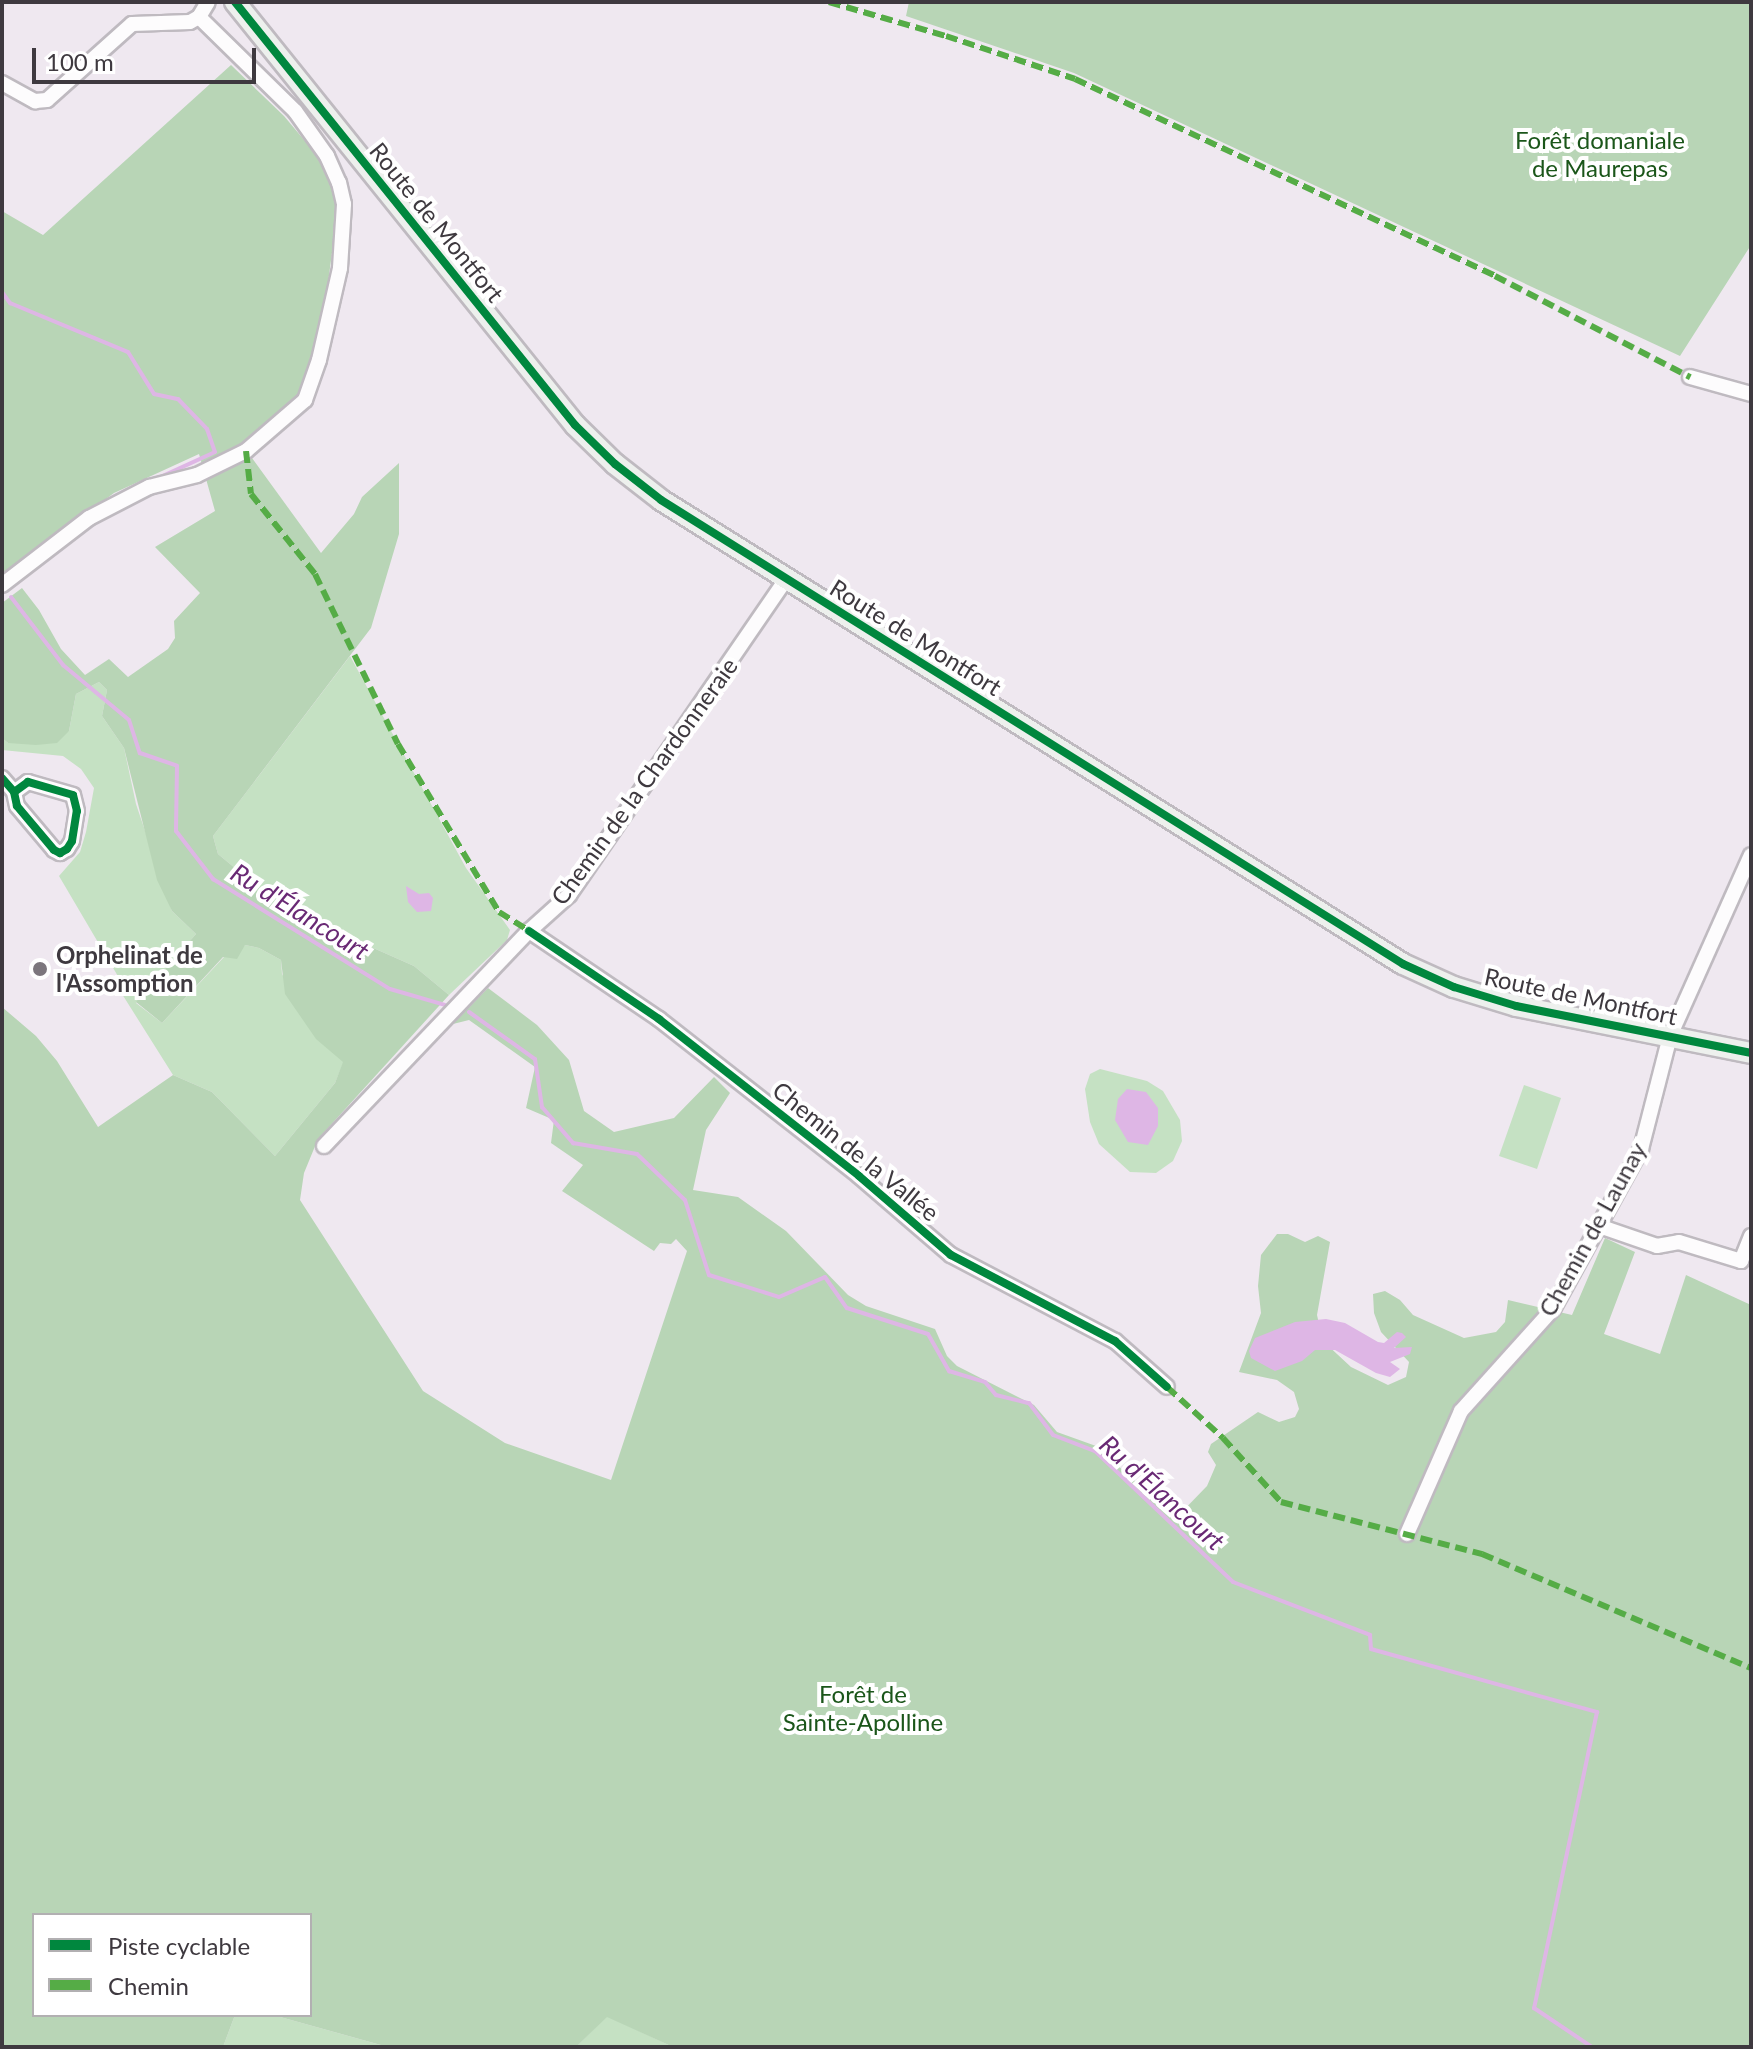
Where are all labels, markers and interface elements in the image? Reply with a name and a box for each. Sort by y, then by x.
scale bar [36,32,260,82]
text: 100 m [46,47,114,76]
park label: Forêt domaniale de Maurepas [1515,126,1685,182]
street label: Route de Montfort [364,137,510,307]
street label: Route de Montfort [825,573,1007,701]
street label: Chemin de la Chardonneraie [545,652,743,910]
water label: Ru d'Élancourt [225,857,375,967]
place label: Orphelinat de l'Assomption [56,941,203,997]
marker: Orphelinat de l'Assomption [31,960,49,978]
street label: Route de Montfort [1482,961,1680,1031]
street label: Chemin de la Vallée [767,1075,945,1227]
street label: Chemin de Launay [1532,1137,1652,1321]
water label: Ru d'Élancourt [1093,1429,1231,1557]
park label: Forêt de Sainte-Apolline [783,1680,943,1736]
legend [32,1913,312,2017]
text: Piste cyclable [108,1931,250,1960]
text: Chemin [108,1971,189,2000]

